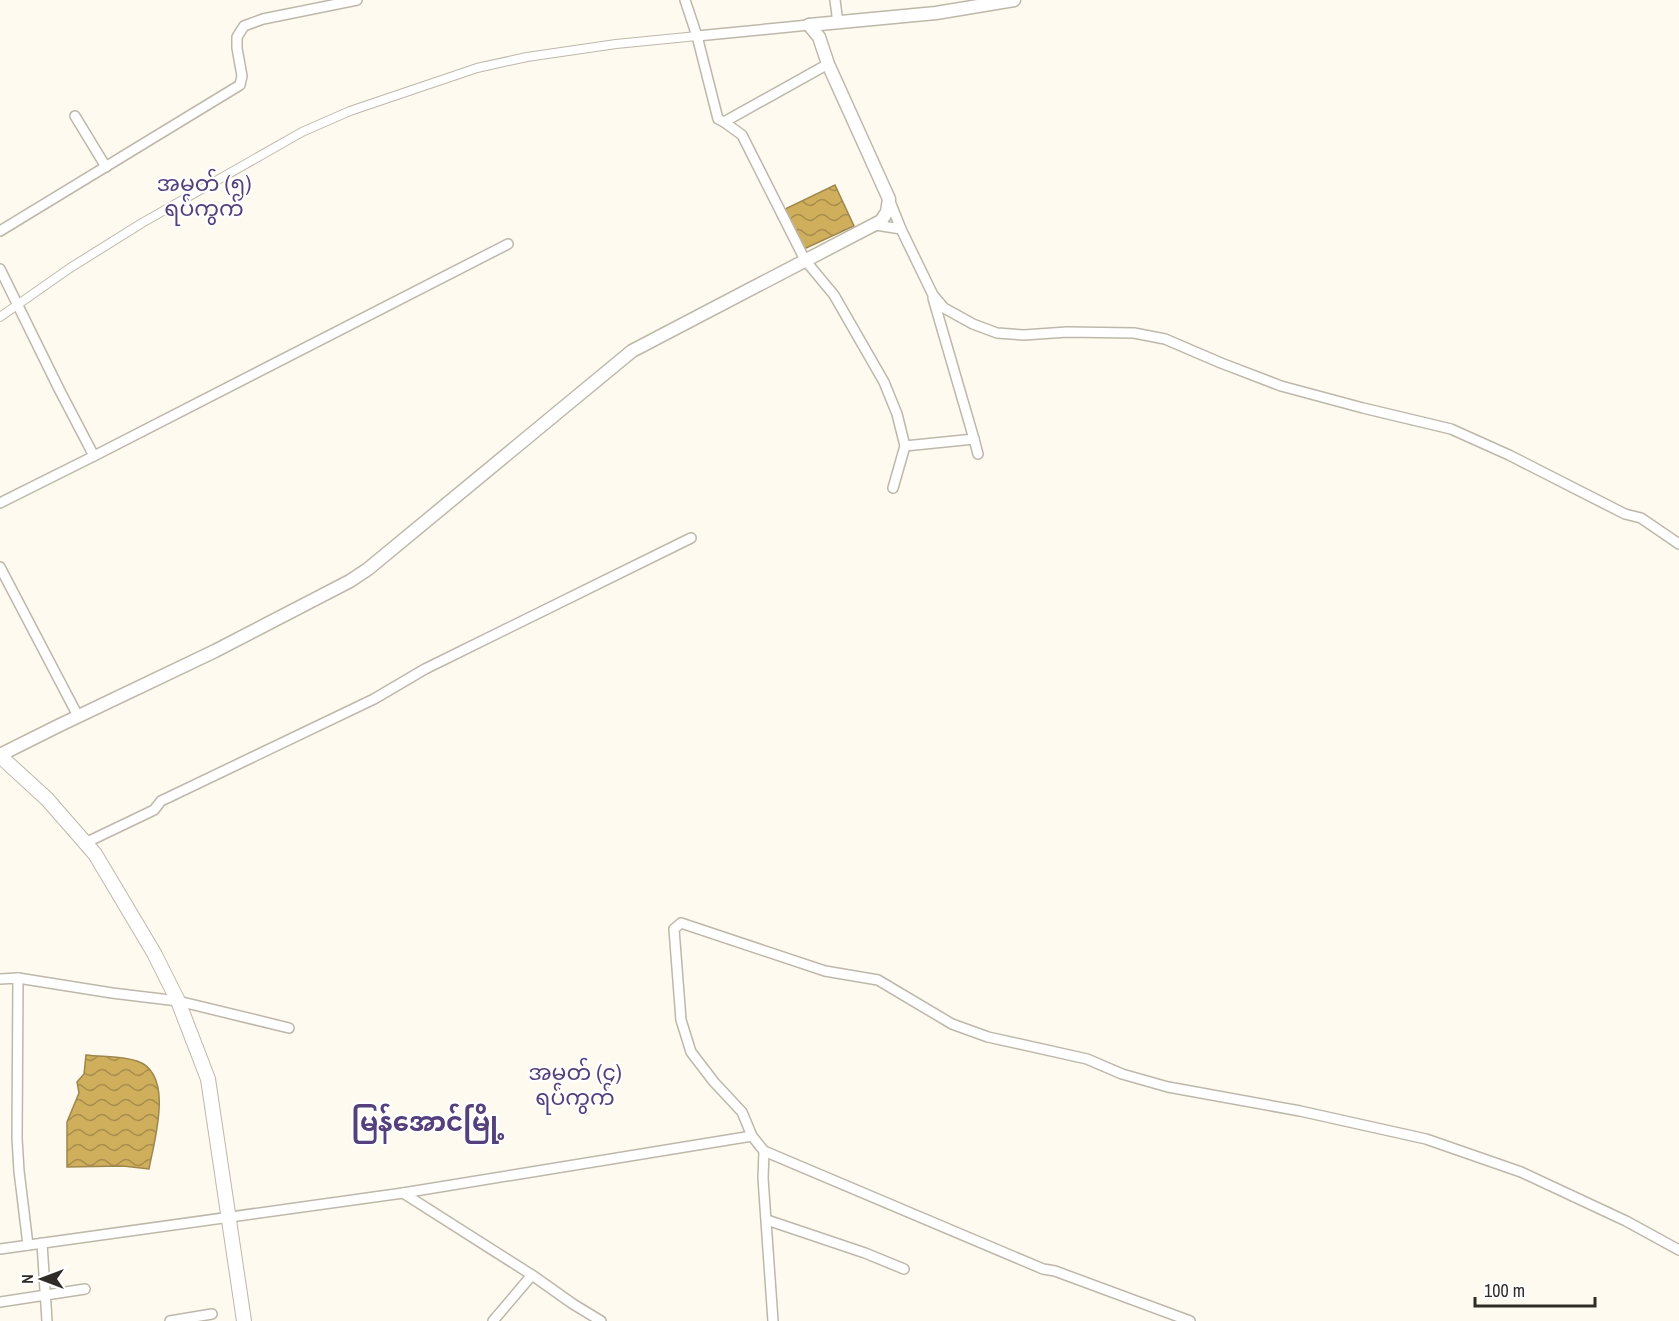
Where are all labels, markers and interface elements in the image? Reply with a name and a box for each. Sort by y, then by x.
district label: အမှတ် (၅) ရပ်ကွက် [157,168,251,226]
district label: အမှတ် (၄) ရပ်ကွက် [528,1057,622,1115]
district label: မြန်အောင်မြို့ [351,1103,505,1144]
north arrow [12,1249,72,1309]
scale bar [1475,1270,1595,1308]
text: N [16,1274,38,1284]
text: 100 m [1484,1278,1525,1303]

